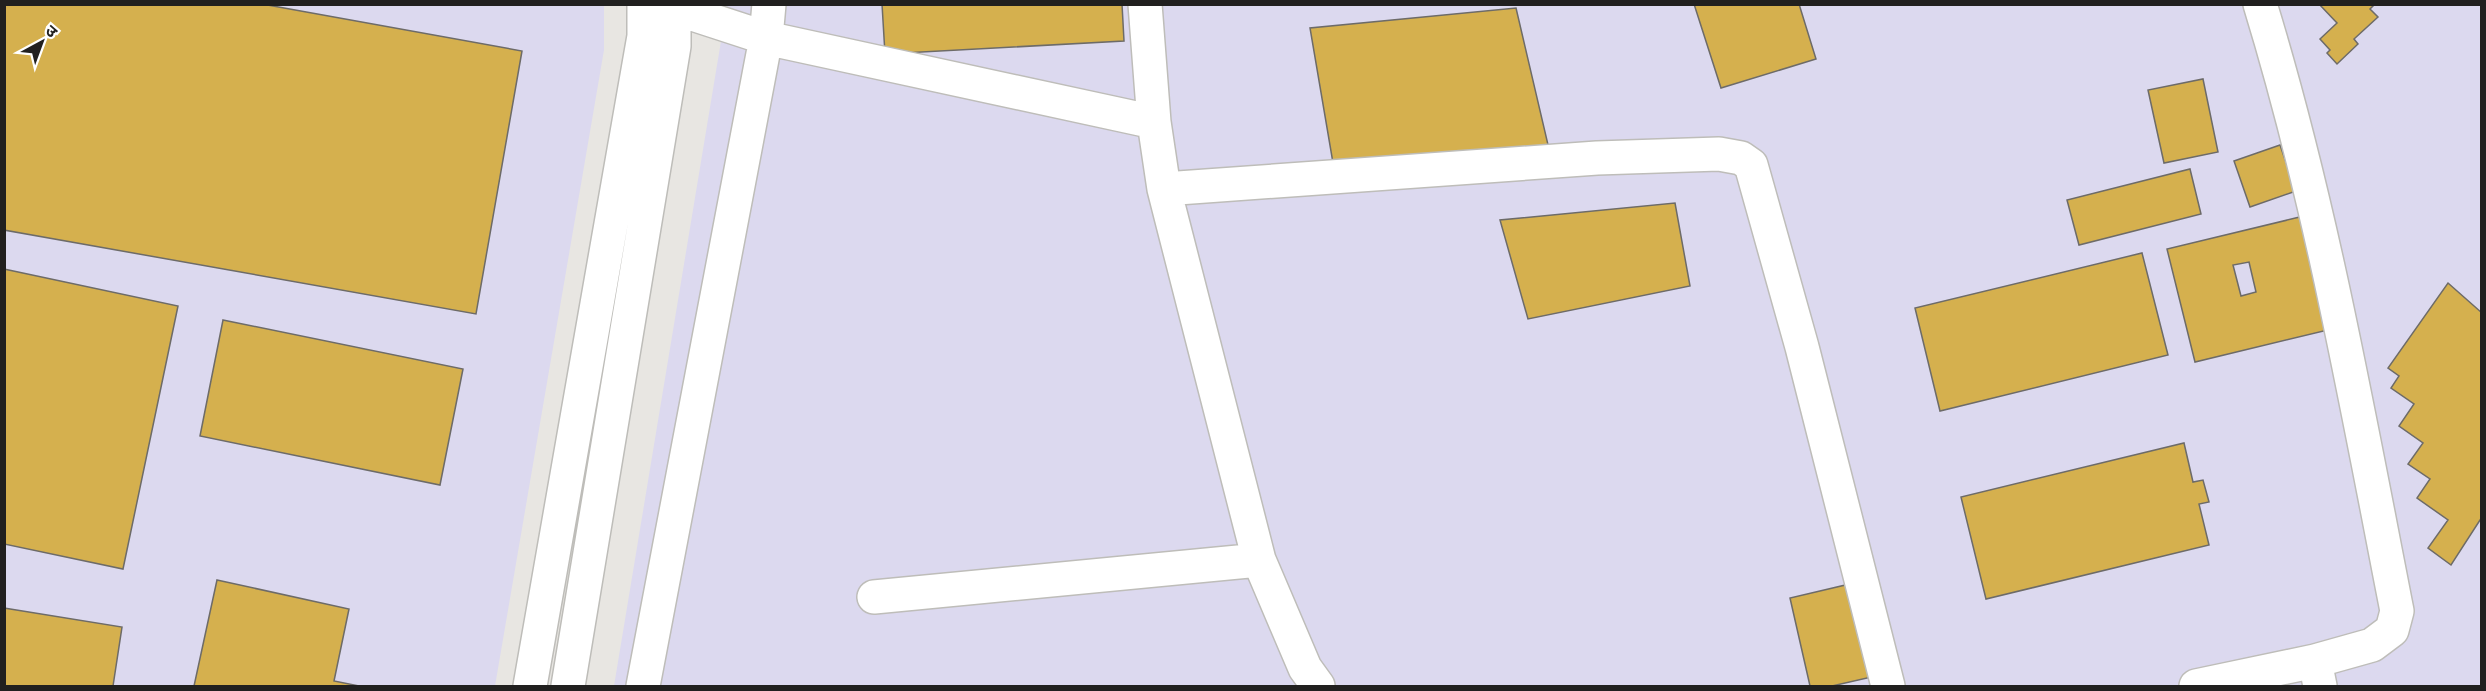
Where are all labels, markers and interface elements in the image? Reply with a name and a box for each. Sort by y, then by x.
north arrow [12,12,72,72]
text: उ [40,20,62,43]

